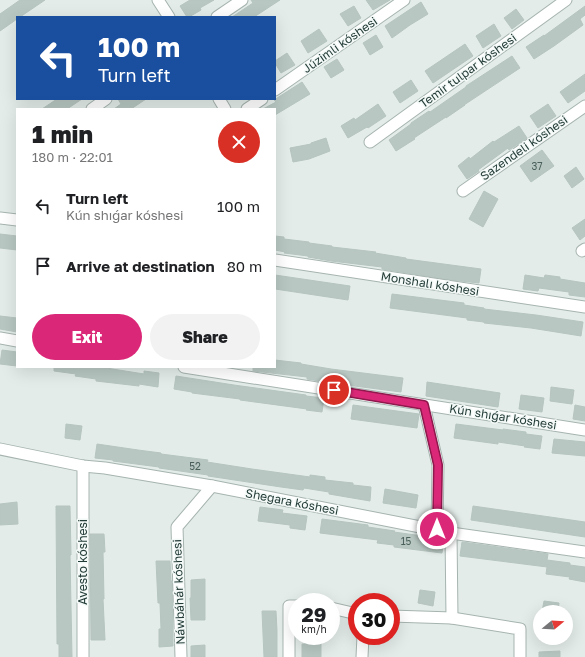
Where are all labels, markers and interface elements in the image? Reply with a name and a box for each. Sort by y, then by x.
street label: Júzimli kóshesi [299,13,380,76]
text: 100 m [98,30,180,63]
street label: Temir tulpar kóshesi [416,30,519,111]
icon: left [32,32,84,84]
text: Turn left [98,64,171,86]
street label: Sazendeli kóshesi [477,112,570,183]
text: 1 min [32,119,93,148]
button: close [218,121,260,163]
text: 180 m · 22:01 [32,149,113,165]
house number: 37 [531,160,543,172]
text: Turn left [66,189,128,207]
icon: left [32,195,54,217]
text: 100 m [217,197,260,215]
text: Kún shıǵar kóshesi [66,207,184,223]
icon: arrive [32,255,54,277]
text: Arrive at destination [66,257,215,275]
text: 80 m [227,257,262,275]
street label: Monshalı kóshesi [380,268,480,299]
button: Exit [32,314,142,360]
button: Share [150,314,260,360]
pin [317,373,351,407]
icon: arrive [323,379,345,401]
street label: Kún shıǵar kóshesi [448,401,558,432]
house number: 52 [189,460,201,472]
street label: Shegara kóshesi [244,485,340,518]
position arrow [416,508,458,550]
street label: Avesto kóshesi [75,519,90,605]
house number: 15 [401,535,412,547]
street label: Náwbáhár kóshesi [169,539,188,645]
speed limit sign: 30 [348,593,400,645]
text: 29 [302,602,326,626]
north arrow [533,605,573,645]
map controls [533,605,573,645]
text: km/h [301,623,327,635]

